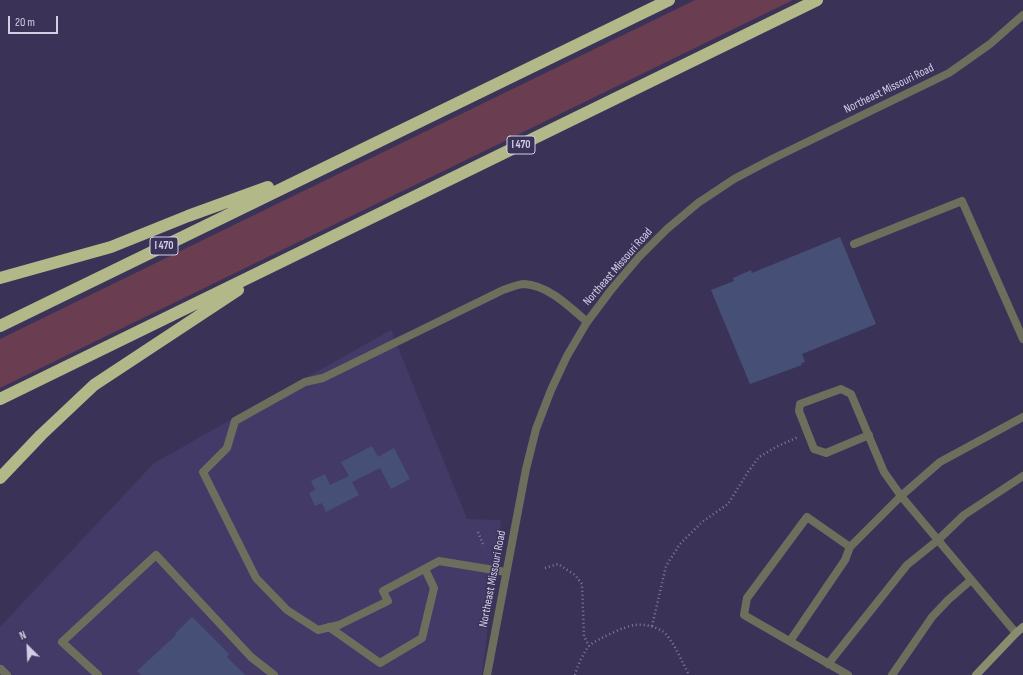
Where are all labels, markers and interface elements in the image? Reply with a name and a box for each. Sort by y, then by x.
scale bar [10,8,60,34]
text: 20 m [15,15,35,30]
street label: Northeast Missouri Road [842,61,936,117]
road number: I 470 [507,136,535,154]
street label: Northeast Missouri Road [580,225,656,309]
road number: I 470 [150,237,178,255]
street label: Northeast Missouri Road [477,529,509,629]
north arrow [8,627,48,667]
text: N [18,628,28,643]

